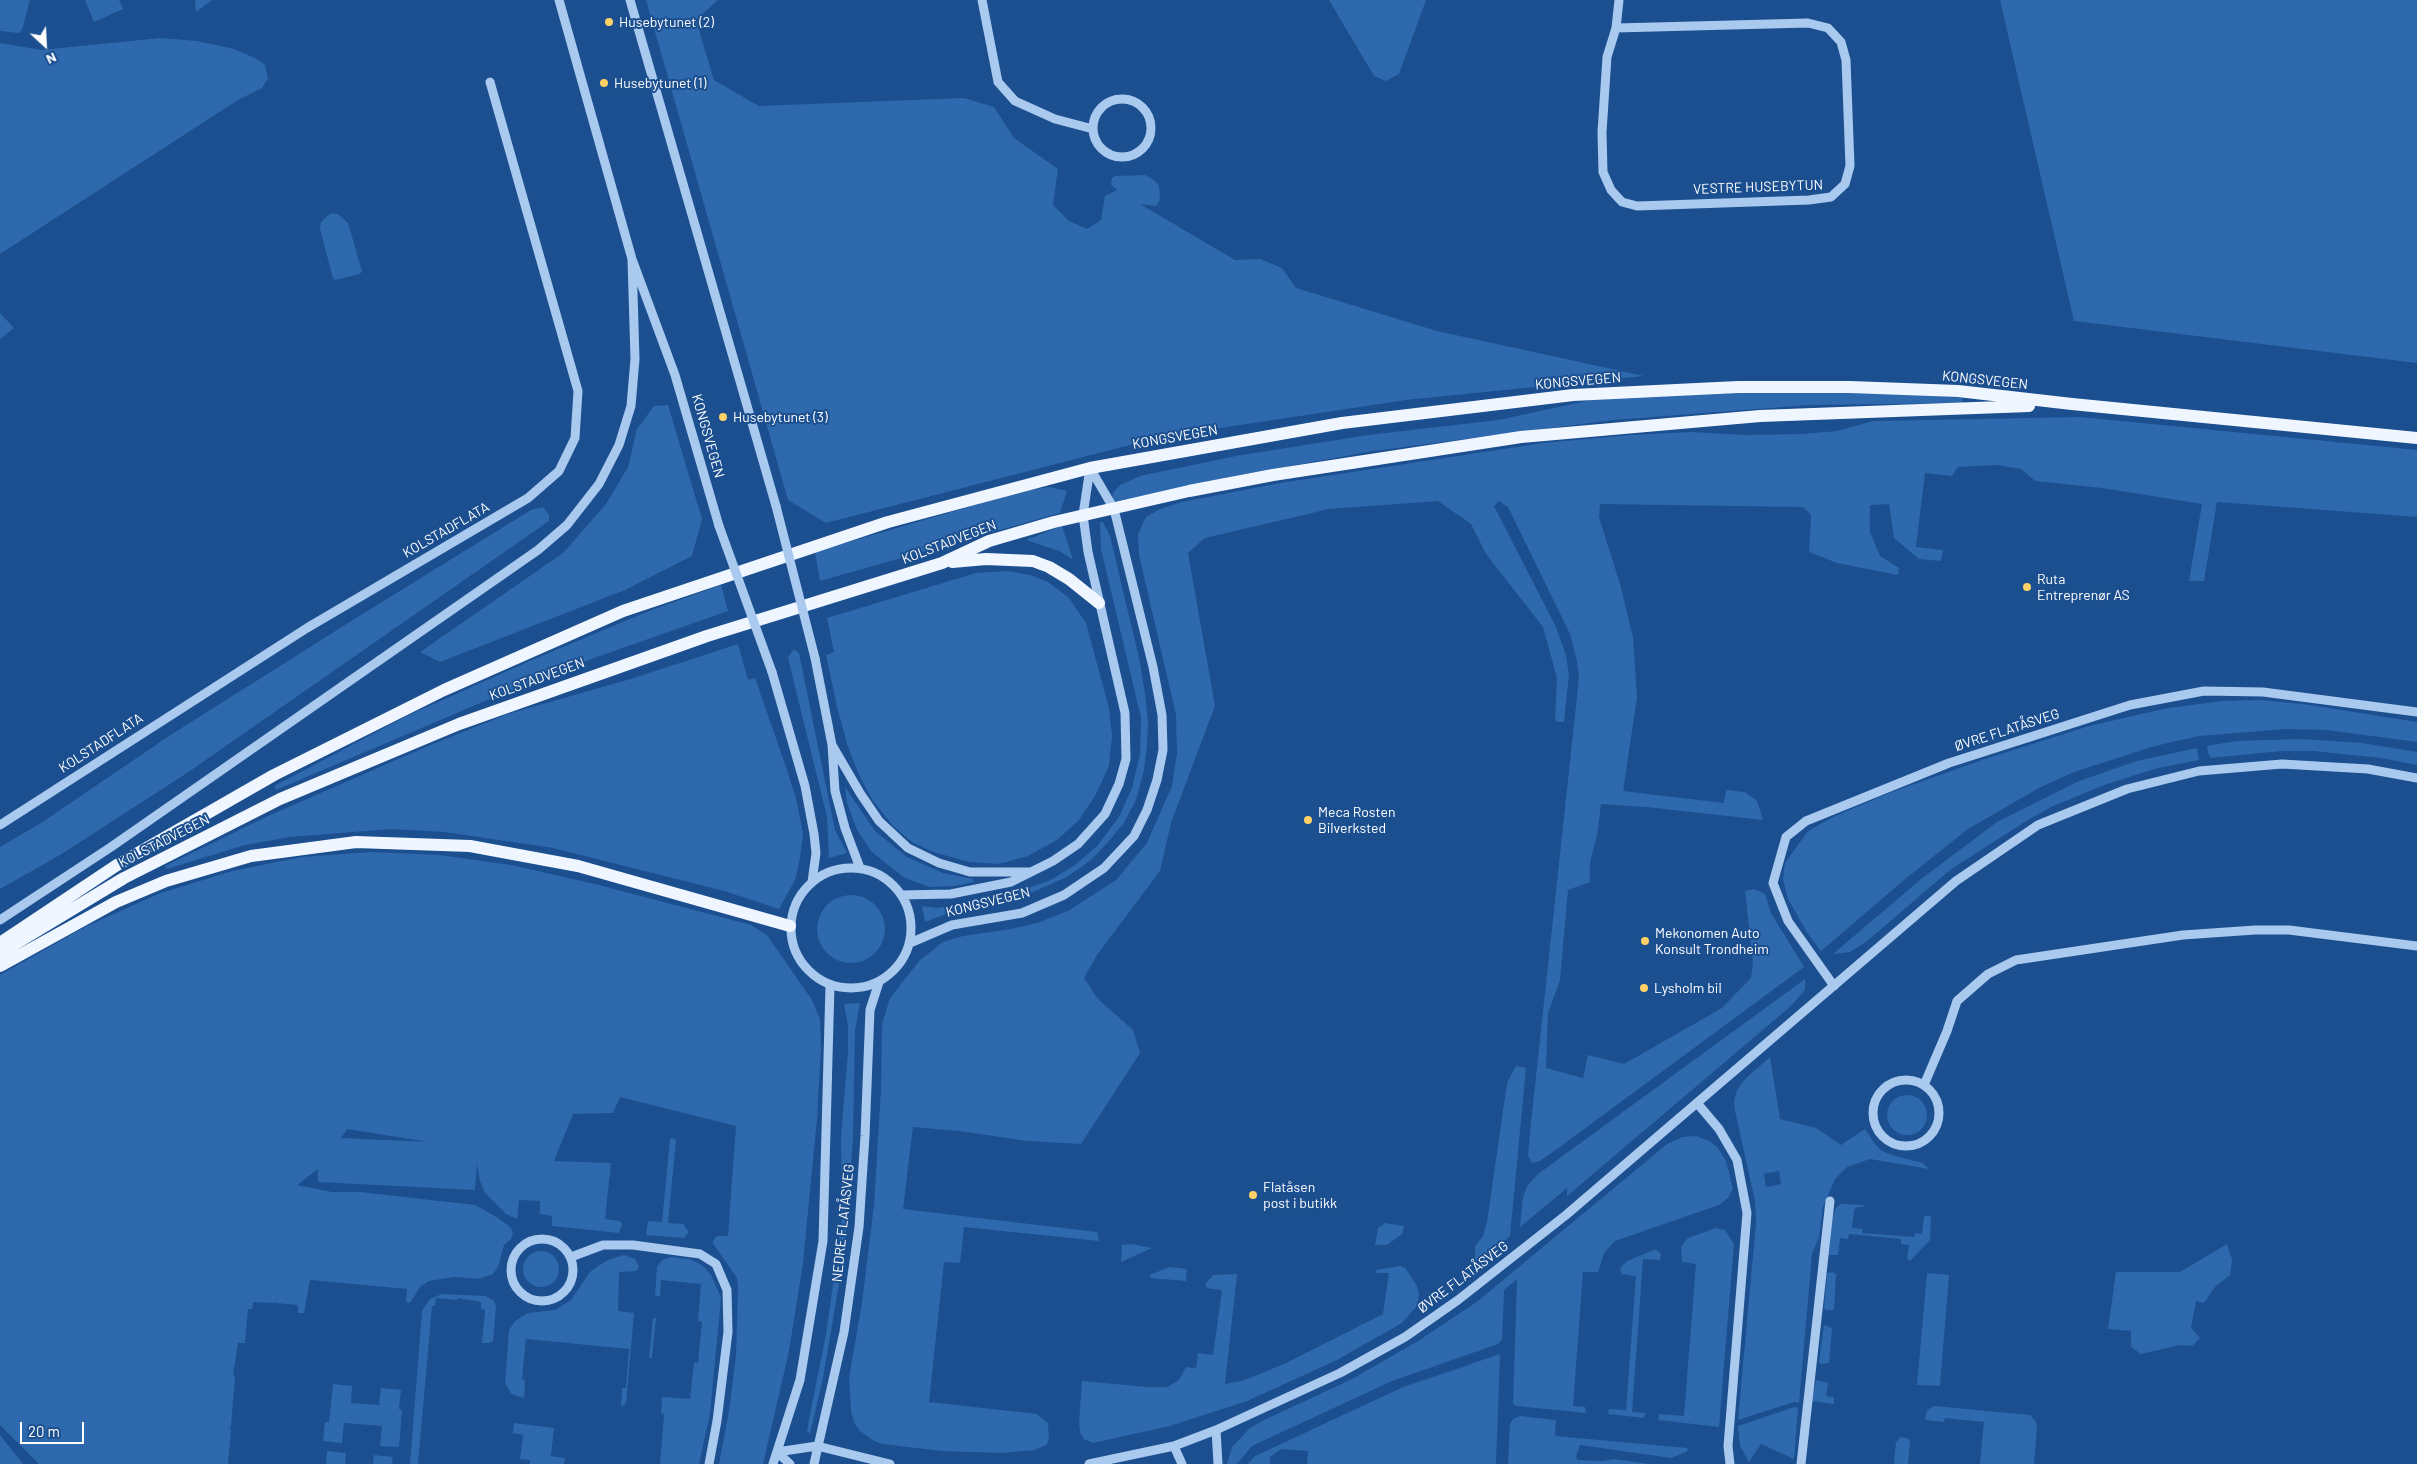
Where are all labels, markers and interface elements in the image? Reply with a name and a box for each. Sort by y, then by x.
place label: Husebytunet (2) [619,14,714,30]
marker: Husebytunet (2) [603,16,615,28]
north arrow [20,20,70,70]
text: N [44,49,59,69]
place label: Husebytunet (1) [614,75,706,91]
marker: Husebytunet (1) [598,77,610,89]
street label: VESTRE HUSEBYTUN [1693,176,1823,198]
street label: KONGSVEGEN [1941,367,2029,393]
street label: KONGSVEGEN [1534,369,1622,393]
street label: KONGSVEGEN [688,392,728,480]
place label: Husebytunet (3) [733,409,828,425]
marker: Husebytunet (3) [717,411,729,423]
street label: KONGSVEGEN [1131,421,1219,453]
street label: KOLSTADFLATA [400,498,492,562]
street label: KOLSTADVEGEN [899,516,999,568]
place label: Ruta Entreprenør AS [2037,571,2130,604]
marker: Ruta Entreprenør AS [2021,581,2033,593]
street label: KOLSTADVEGEN [487,654,587,704]
street label: ØVRE FLATÅSVEG [1952,705,2062,755]
street label: KOLSTADFLATA [56,710,146,776]
place label: Meca Rosten Bilverksted [1318,804,1395,836]
street label: KOLSTADVEGEN [116,811,212,871]
marker: Meca Rosten Bilverksted [1302,814,1314,826]
street label: KONGSVEGEN [944,883,1032,921]
place label: Mekonomen Auto Konsult Trondheim [1655,925,1769,958]
marker: Mekonomen Auto Konsult Trondheim [1639,935,1651,947]
place label: Lysholm bil [1654,980,1722,996]
marker: Lysholm bil [1638,982,1650,994]
street label: NEDRE FLATÅSVEG [828,1163,858,1283]
place label: Flatåsen post i butikk [1263,1179,1337,1212]
marker: Flatåsen post i butikk [1247,1189,1259,1201]
street label: ØVRE FLATÅSVEG [1414,1237,1512,1317]
scale bar [22,1412,86,1444]
text: 20 m [28,1422,60,1440]

